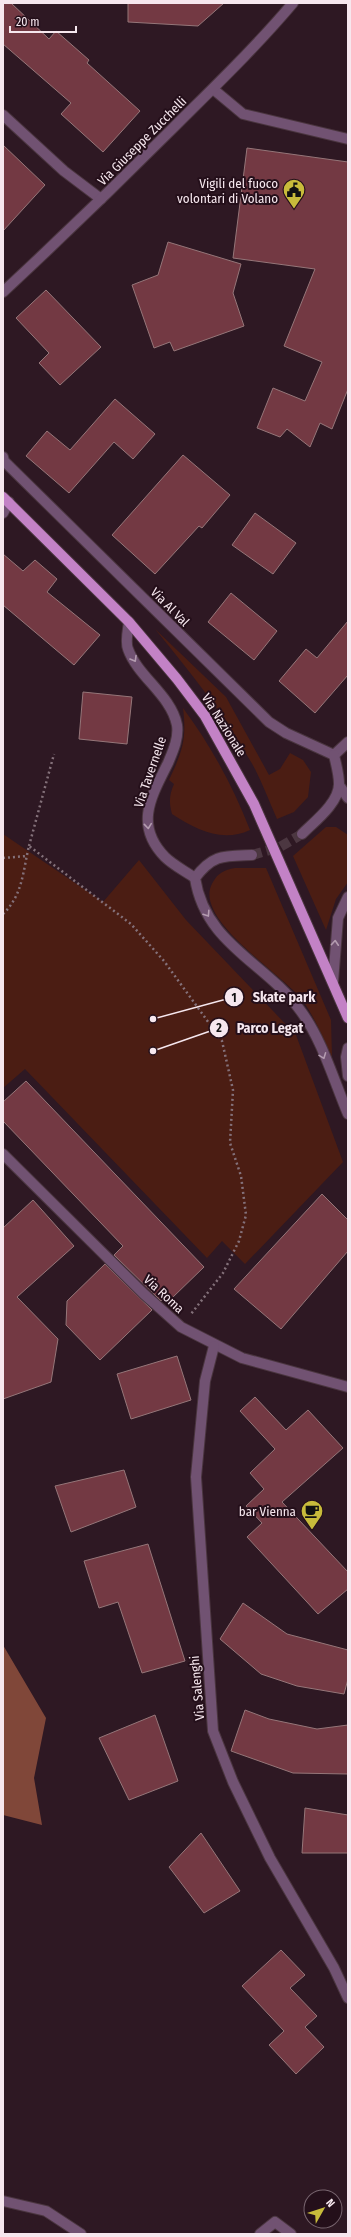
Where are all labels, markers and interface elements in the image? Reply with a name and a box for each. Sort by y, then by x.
scale bar [10,8,76,34]
text: 20 m [16,15,40,29]
street label: Via Giuseppe Zucchelli [95,94,189,188]
place label: Vigili del fuoco volontari di Volano [177,176,278,206]
public building icon: Vigili del fuoco volontari di Volano [281,177,307,210]
street label: Via Al Val [148,585,193,630]
one-way arrow [129,655,136,662]
street label: Via Nazionale [199,691,249,759]
street label: Via Tavernelle [131,735,169,809]
one-way arrow [144,823,153,829]
one-way arrow [202,910,209,917]
one-way arrow [331,940,340,946]
callout: Skate park [224,984,323,1010]
text: Skate park [253,989,316,1006]
text: 1 [231,991,237,1005]
callout: Parco Legat [209,1015,312,1041]
text: Parco Legat [237,1020,304,1037]
text: 2 [215,1021,222,1035]
one-way arrow [319,1052,327,1059]
street label: Via Roma [141,1272,187,1316]
cafe icon: bar Vienna [299,1498,325,1531]
place label: bar Vienna [239,1504,296,1519]
street label: Via Salenghi [187,1655,207,1721]
north arrow [303,2189,343,2229]
text: N [323,2196,338,2210]

